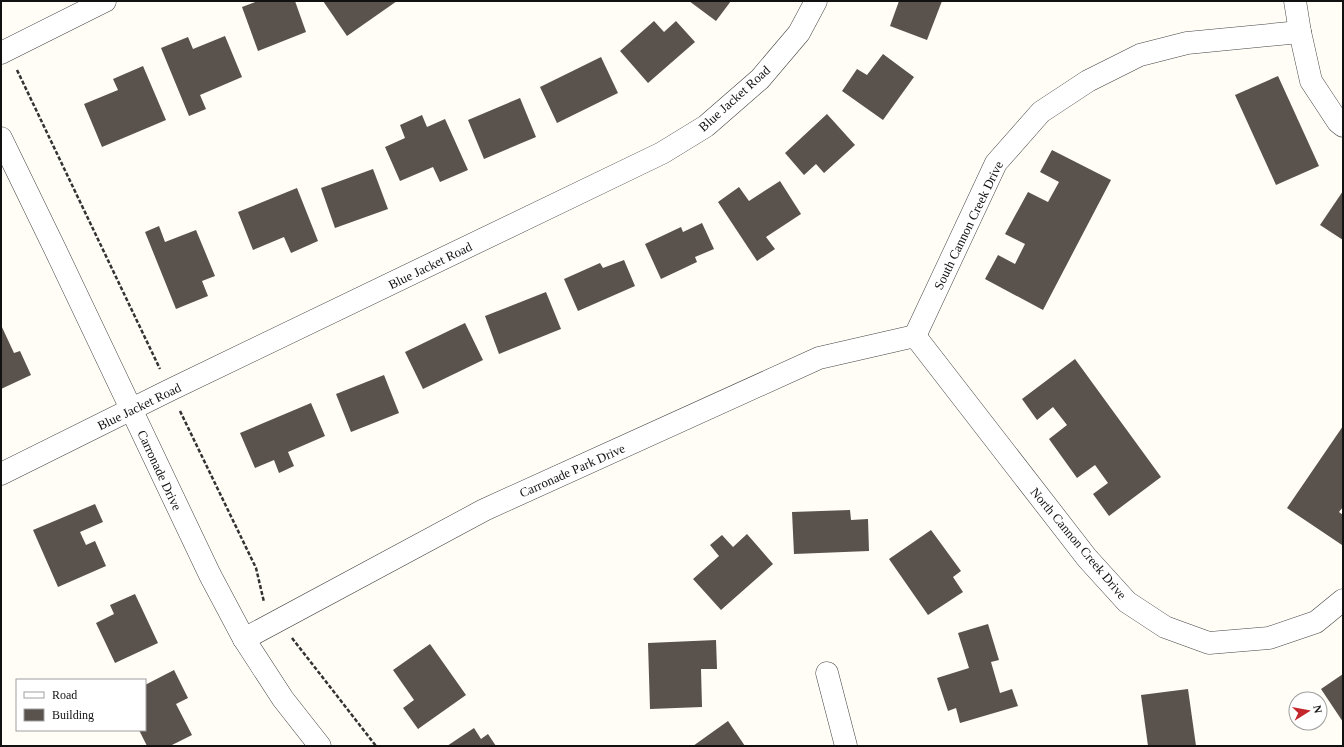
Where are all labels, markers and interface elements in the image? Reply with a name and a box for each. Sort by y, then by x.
street label: Blue Jacket Road [696,62,774,134]
street label: South Cannon Creek Drive [931,158,1006,292]
street label: Blue Jacket Road [386,239,475,292]
street label: Blue Jacket Road [95,380,184,433]
street label: Carronade Drive [134,428,185,513]
street label: Carronade Park Drive [517,440,628,501]
street label: North Cannon Creek Drive [1027,484,1130,602]
legend [16,679,146,731]
text: Road [52,688,77,702]
north arrow [1288,691,1328,731]
text: N [1311,704,1324,714]
text: Building [52,708,94,722]

